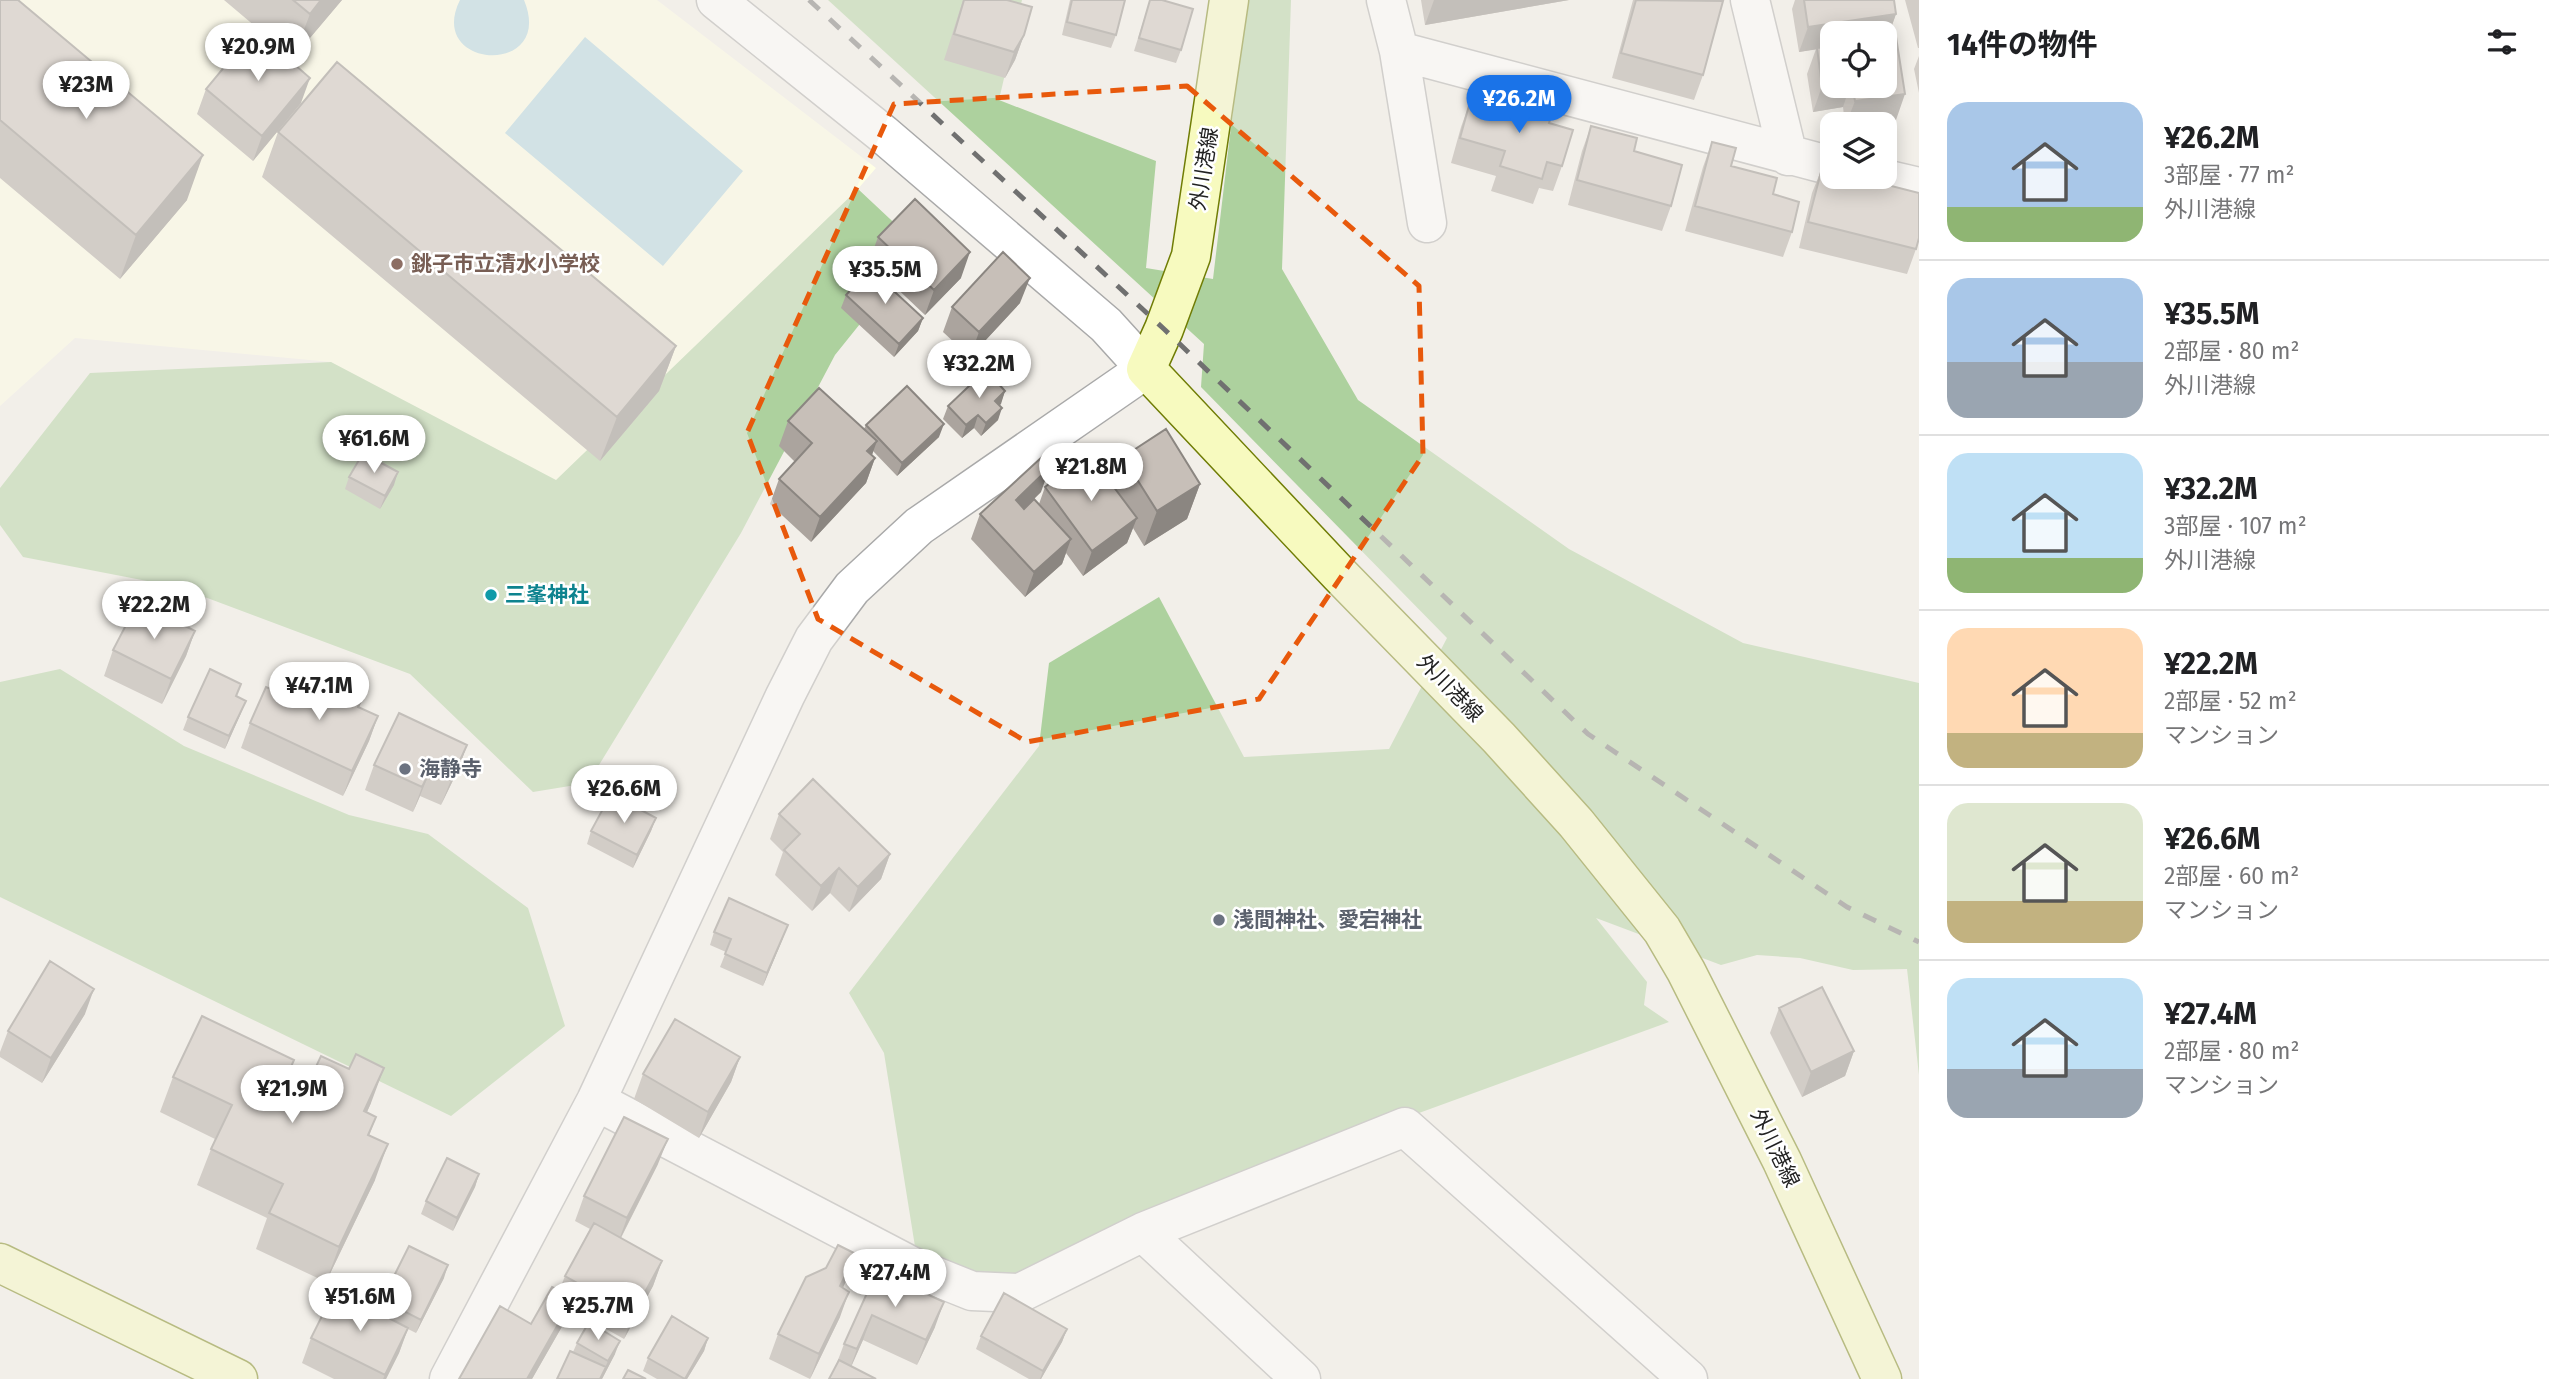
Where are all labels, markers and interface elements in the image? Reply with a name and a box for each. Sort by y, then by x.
map controls [1820,21,1897,189]
button: locate [1820,21,1897,98]
icon: filters [2483,23,2521,61]
pin: ¥20.9M [201,24,315,83]
text: 14件の物件 [1947,27,2098,63]
text: ¥20.9M [221,32,295,60]
pin: ¥23M [45,61,127,121]
text: ¥23M [59,70,113,98]
pin: ¥26.2M [1462,76,1576,135]
text: ¥26.2M [1482,84,1556,112]
button: layers [1820,112,1897,189]
text: ¥26.2M [2164,120,2259,156]
street label: 外川港線 [1185,125,1223,213]
icon: home [2003,130,2087,214]
text: 3部屋 · 77 m² [2164,161,2295,189]
text: 外川港線 [2164,195,2256,223]
pin: ¥35.5M [828,246,942,306]
place label: 銚子市立清水小学校 [411,251,600,277]
text: ¥35.5M [848,255,922,283]
marker: 銚子市立清水小学校 [389,256,405,272]
text: ¥35.5M [2164,296,2259,332]
icon: home [2003,306,2087,390]
text: 2部屋 · 80 m² [2164,337,2300,365]
pin: ¥32.2M [922,340,1036,400]
text: ¥32.2M [943,349,1015,377]
text: 外川港線 [2164,371,2256,399]
pin: ¥61.6M [317,416,431,475]
text: ¥61.6M [338,424,410,452]
pin: ¥21.8M [1034,444,1148,503]
text: ¥21.8M [1055,452,1127,480]
text: ¥32.2M [2164,471,2258,507]
icon: home [2003,481,2087,565]
text: 3部屋 · 107 m² [2164,512,2307,540]
text: 外川港線 [2164,546,2256,574]
pin: ¥22.2M [97,582,211,641]
place label: 三峯神社 [505,582,589,608]
marker: 三峯神社 [483,587,499,603]
text: ¥22.2M [118,590,190,618]
text: ¥22.2M [2164,646,2258,682]
street label: 外川港線 [1411,649,1489,727]
icon: home [2003,656,2087,740]
pin: ¥47.1M [262,662,376,722]
text: ¥47.1M [285,671,353,699]
text: 2部屋 · 52 m² [2164,687,2297,715]
text: マンション [2164,721,2279,749]
place label: 海静寺 [419,756,482,782]
marker: 海静寺 [397,761,413,777]
pin: ¥26.6M [567,766,681,825]
text: ¥26.6M [587,774,661,802]
text: ¥26.6M [2164,821,2260,857]
icon: home [2003,831,2087,915]
text: 2部屋 · 60 m² [2164,862,2299,890]
text: マンション [2164,896,2279,924]
place label: 浅間神社、愛宕神社 [1233,907,1422,933]
marker: 浅間神社、愛宕神社 [1211,912,1227,928]
text: ¥27.4M [2164,996,2257,1032]
icon: home [2003,1006,2087,1090]
text: 2部屋 · 80 m² [2164,1037,2300,1065]
pin: ¥21.9M [235,1066,349,1125]
text: マンション [2164,1071,2279,1099]
text: ¥21.9M [257,1074,327,1102]
street label: 外川港線 [1745,1105,1805,1191]
pin: ¥27.4M [838,1250,952,1309]
text: ¥27.4M [859,1258,931,1286]
pin: ¥51.6M [303,1274,417,1333]
text: ¥51.6M [325,1282,395,1310]
pin: ¥25.7M [541,1282,655,1342]
text: ¥25.7M [562,1291,634,1319]

